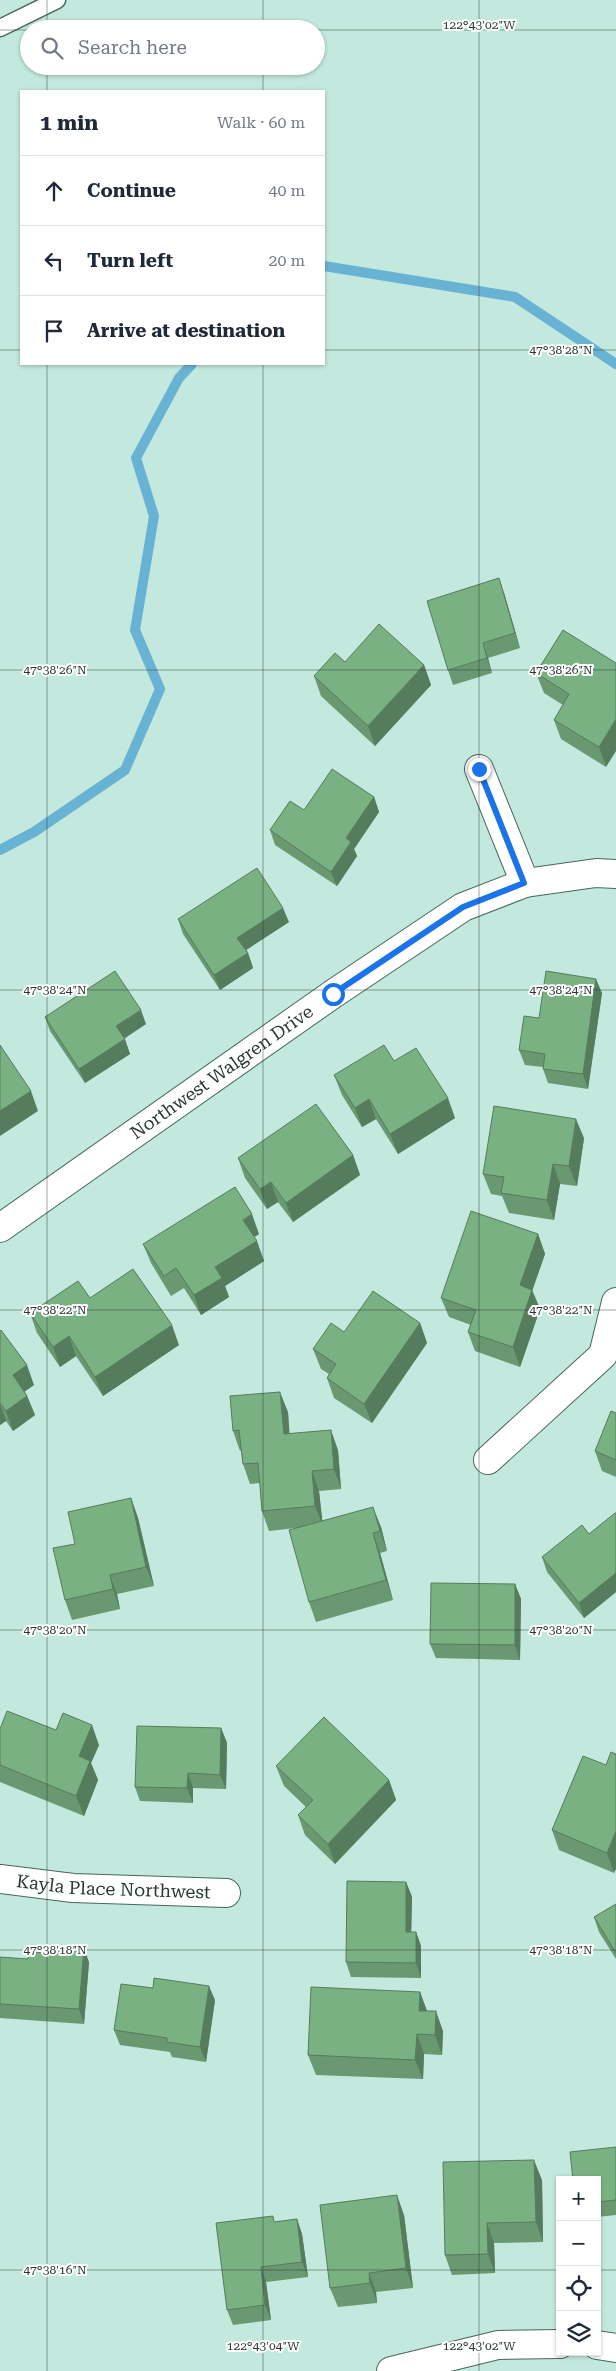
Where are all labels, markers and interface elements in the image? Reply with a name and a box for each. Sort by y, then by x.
text: 122°43'02"W [443,18,516,32]
search box [20,20,325,75]
icon: search [38,34,66,62]
text: Search here [78,36,187,59]
text: 1 min [40,111,98,135]
text: Walk · 60 m [217,113,305,132]
icon: ahead [40,177,68,205]
text: Continue [87,179,176,202]
text: 40 m [268,181,305,200]
icon: left [40,247,68,275]
text: Turn left [87,249,173,272]
text: 20 m [268,251,305,270]
icon: arrive [40,317,68,345]
text: Arrive at destination [87,319,285,342]
text: 47°38'28"N [529,343,593,357]
text: 47°38'26"N [23,663,87,677]
text: 47°38'26"N [529,663,593,677]
route end [468,758,491,781]
text: 47°38'24"N [23,983,87,997]
route start [322,983,345,1006]
text: 47°38'24"N [529,983,593,997]
street label: Northwest Walgren Drive [126,1000,317,1143]
text: 47°38'22"N [23,1303,87,1317]
text: 47°38'22"N [529,1303,593,1317]
text: 47°38'20"N [23,1623,87,1637]
text: 47°38'20"N [529,1623,593,1637]
street label: Kayla Place Northwest [15,1870,211,1903]
text: 47°38'18"N [23,1943,87,1957]
text: 47°38'18"N [529,1943,593,1957]
map controls [556,2176,601,2356]
button: + [556,2176,601,2221]
button: − [556,2221,601,2266]
text: 47°38'16"N [23,2263,87,2277]
button: locate [556,2266,601,2311]
button: layers [556,2311,601,2356]
text: 122°43'04"W [227,2339,300,2353]
text: 122°43'02"W [443,2339,516,2353]

